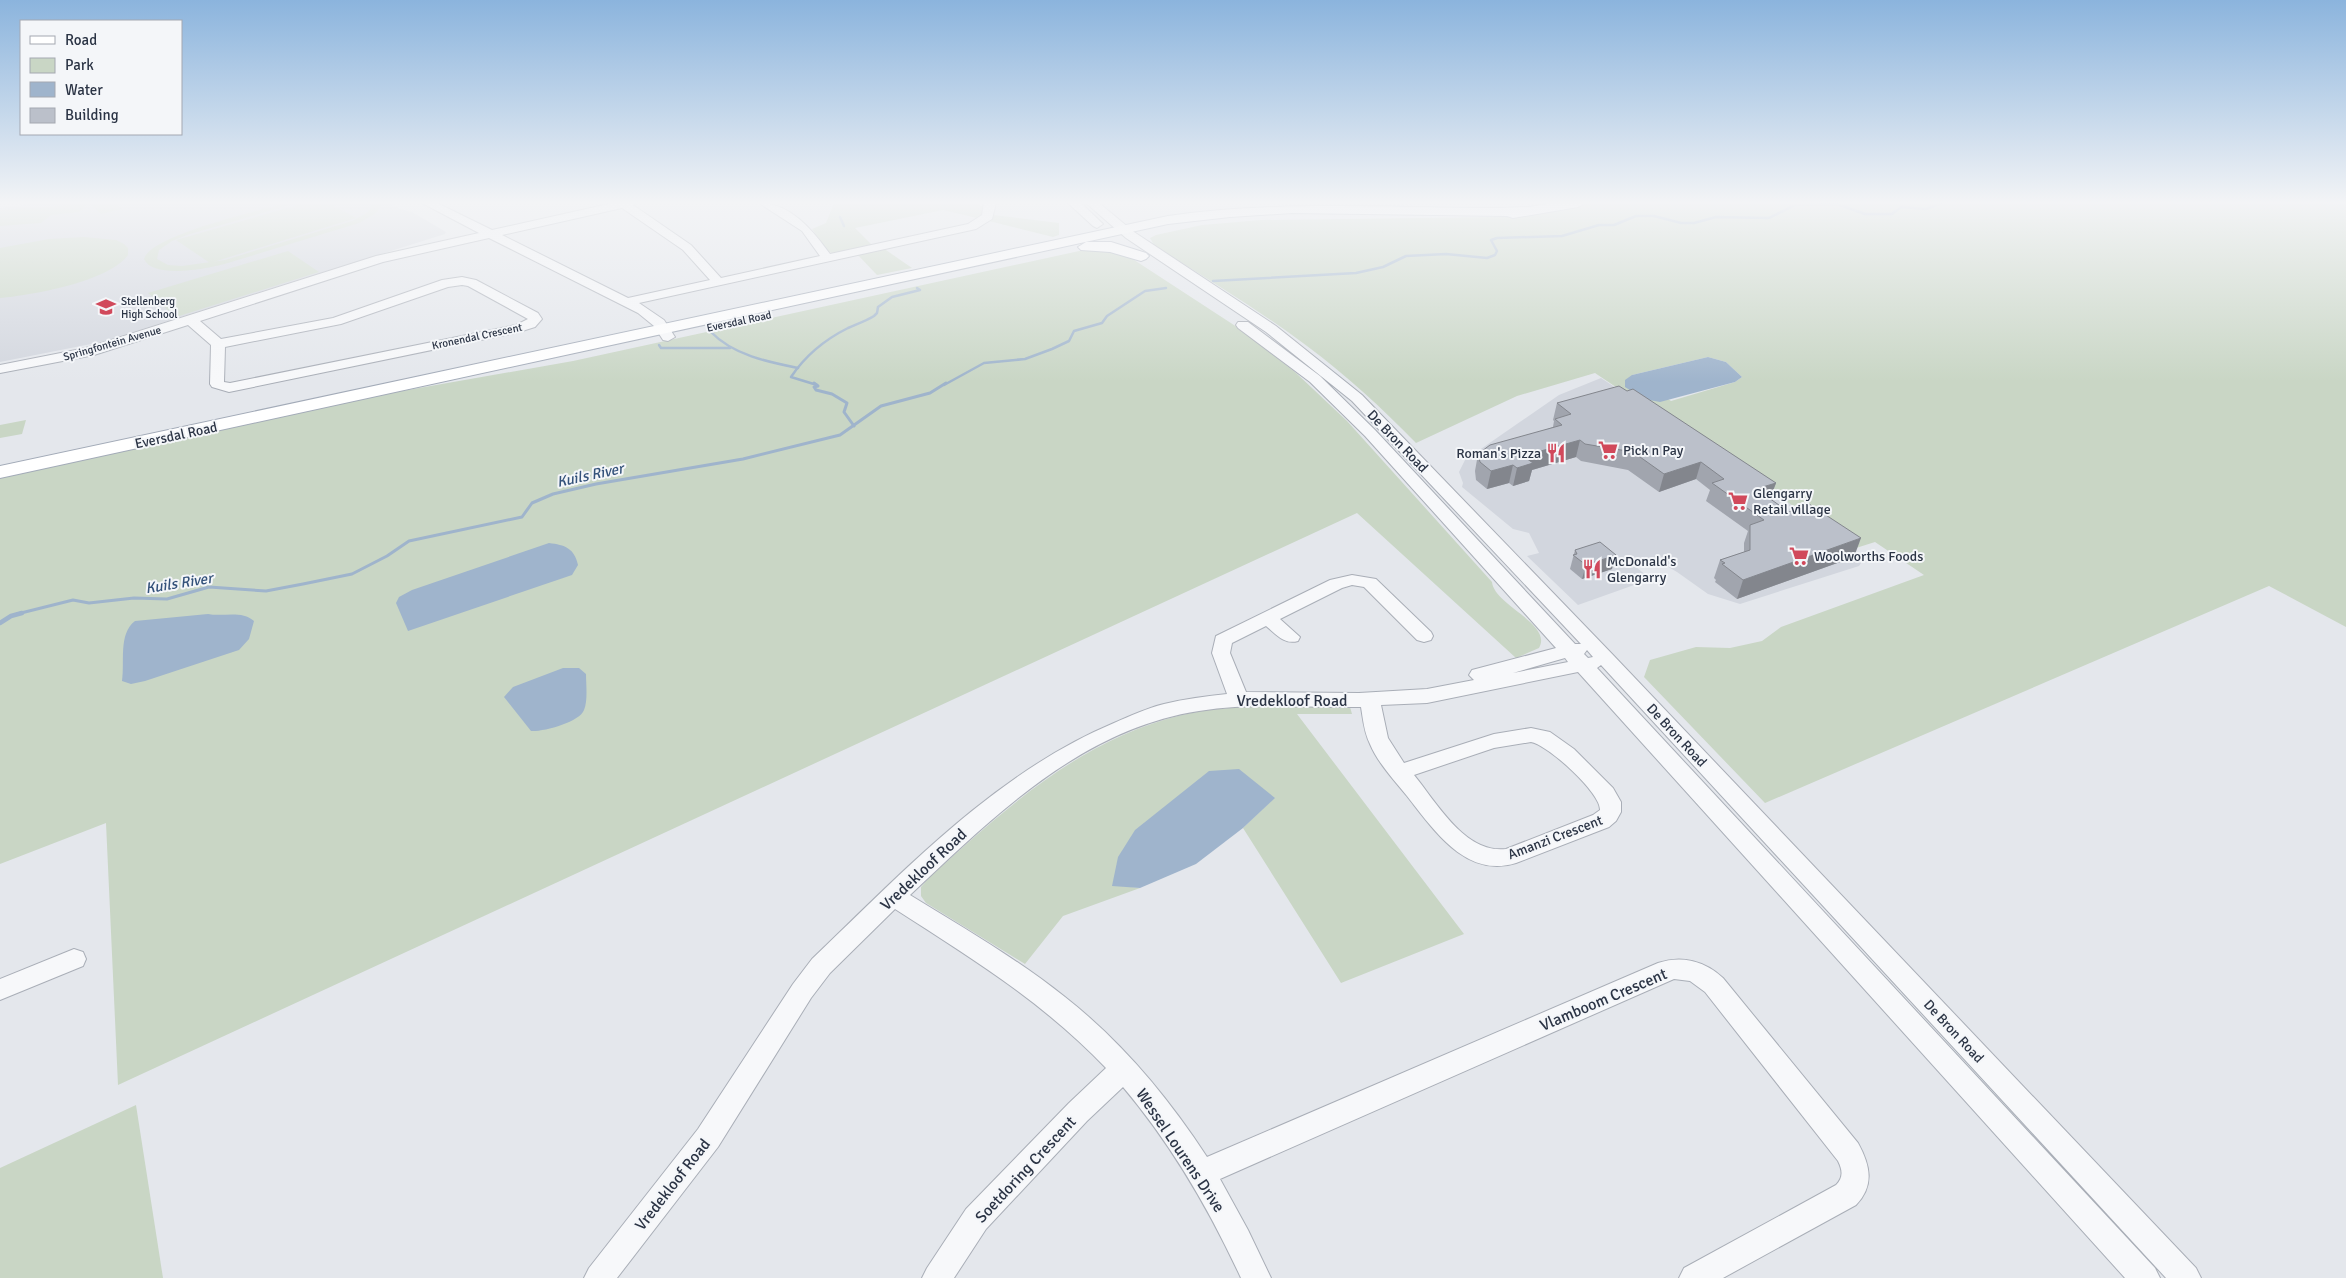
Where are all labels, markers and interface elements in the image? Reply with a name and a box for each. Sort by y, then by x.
legend [20,20,182,135]
text: Road [65,31,97,49]
text: Park [65,56,94,74]
text: Water [65,81,103,99]
text: Building [65,106,119,124]
place label: Stellenberg High School [121,295,178,321]
school or university icon: Stellenberg High School [95,296,117,318]
street label: Eversdal Road [706,308,773,335]
street label: Kronendal Crescent [431,321,524,352]
street label: Springfontein Avenue [62,323,163,364]
street label: De Bron Road [1364,407,1432,476]
street label: Eversdal Road [133,418,219,453]
supermarket icon: Pick n Pay [1597,439,1619,461]
restaurant icon: Roman's Pizza [1545,442,1567,464]
place label: Pick n Pay [1623,442,1684,459]
place label: Roman's Pizza [1456,445,1541,462]
water label: Kuils River [555,459,627,491]
place label: Glengarry Retail village [1753,485,1831,518]
supermarket icon: Glengarry Retail village [1727,490,1749,512]
supermarket icon: Woolworths Foods [1788,545,1810,567]
place label: Woolworths Foods [1814,548,1923,565]
place label: McDonald's Glengarry [1607,553,1676,586]
restaurant icon: McDonald's Glengarry [1581,558,1603,580]
water label: Kuils River [144,568,216,597]
street label: Vredekloof Road [1237,691,1347,711]
street label: De Bron Road [1643,700,1710,770]
street label: Amanzi Crescent [1505,812,1605,863]
street label: Vredekloof Road [876,825,971,915]
street label: Vlamboom Crescent [1537,964,1670,1036]
street label: De Bron Road [1920,996,1987,1066]
street label: Wessel Lourens Drive [1131,1085,1229,1216]
street label: Soetdoring Crescent [971,1112,1081,1227]
street label: Vredekloof Road [631,1135,715,1234]

